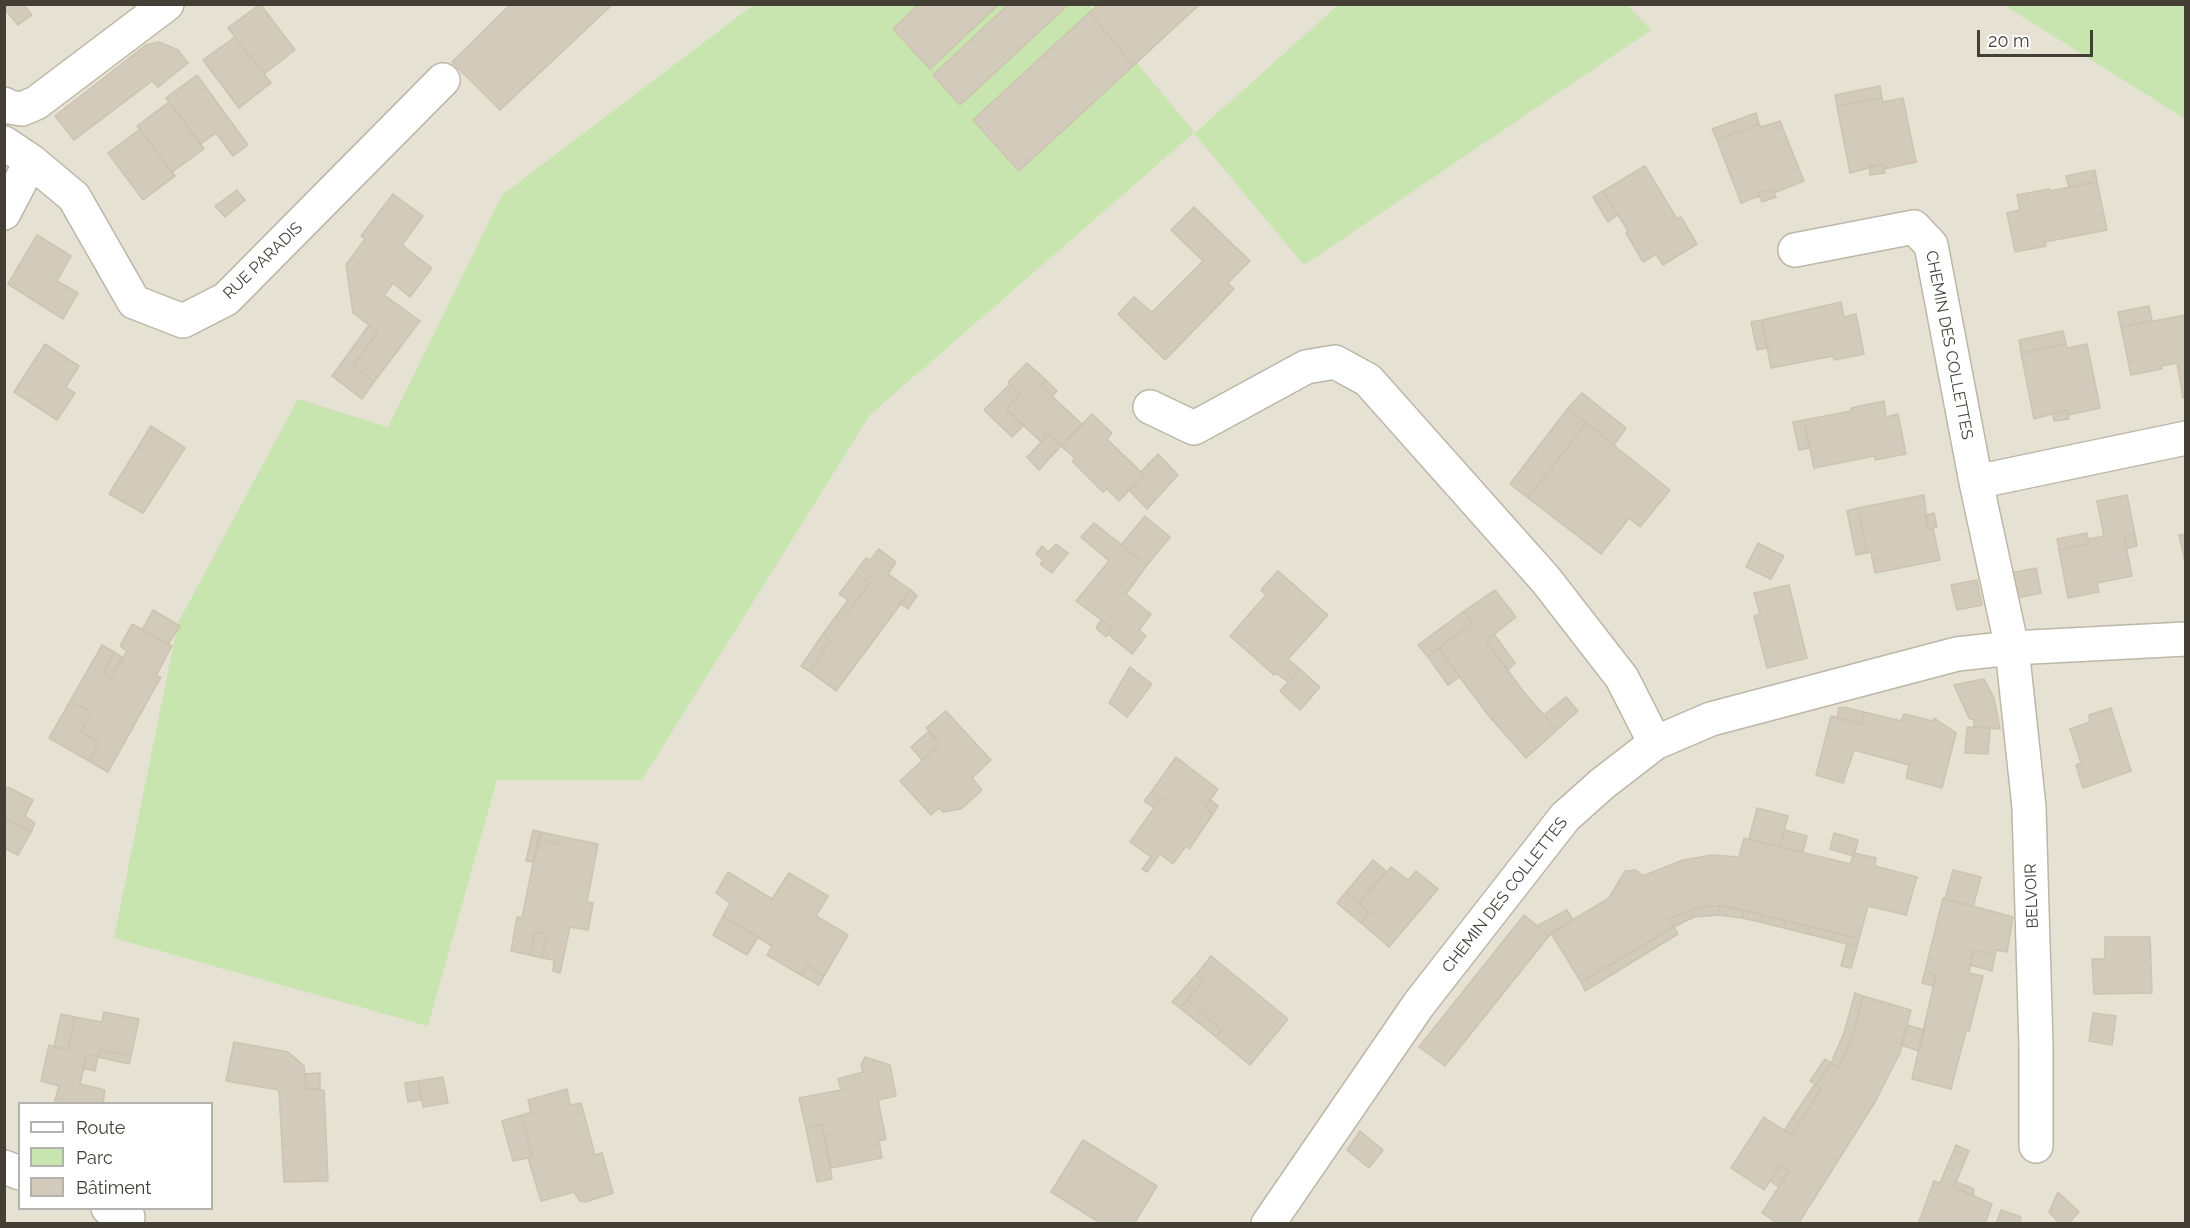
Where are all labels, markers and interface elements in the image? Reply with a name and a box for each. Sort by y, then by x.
scale bar [1980,18,2096,56]
text: 20 m [1988,30,2030,51]
street label: RUE PARADIS [219,218,307,304]
street label: CHEMIN DES COLLETTES [1921,249,1977,441]
street label: CHEMIN DES COLLETTES [1438,813,1572,977]
street label: BELVOIR [2021,863,2043,929]
legend [18,1102,213,1210]
text: Route [76,1117,125,1138]
text: Parc [76,1147,113,1168]
text: Bâtiment [76,1177,151,1198]

